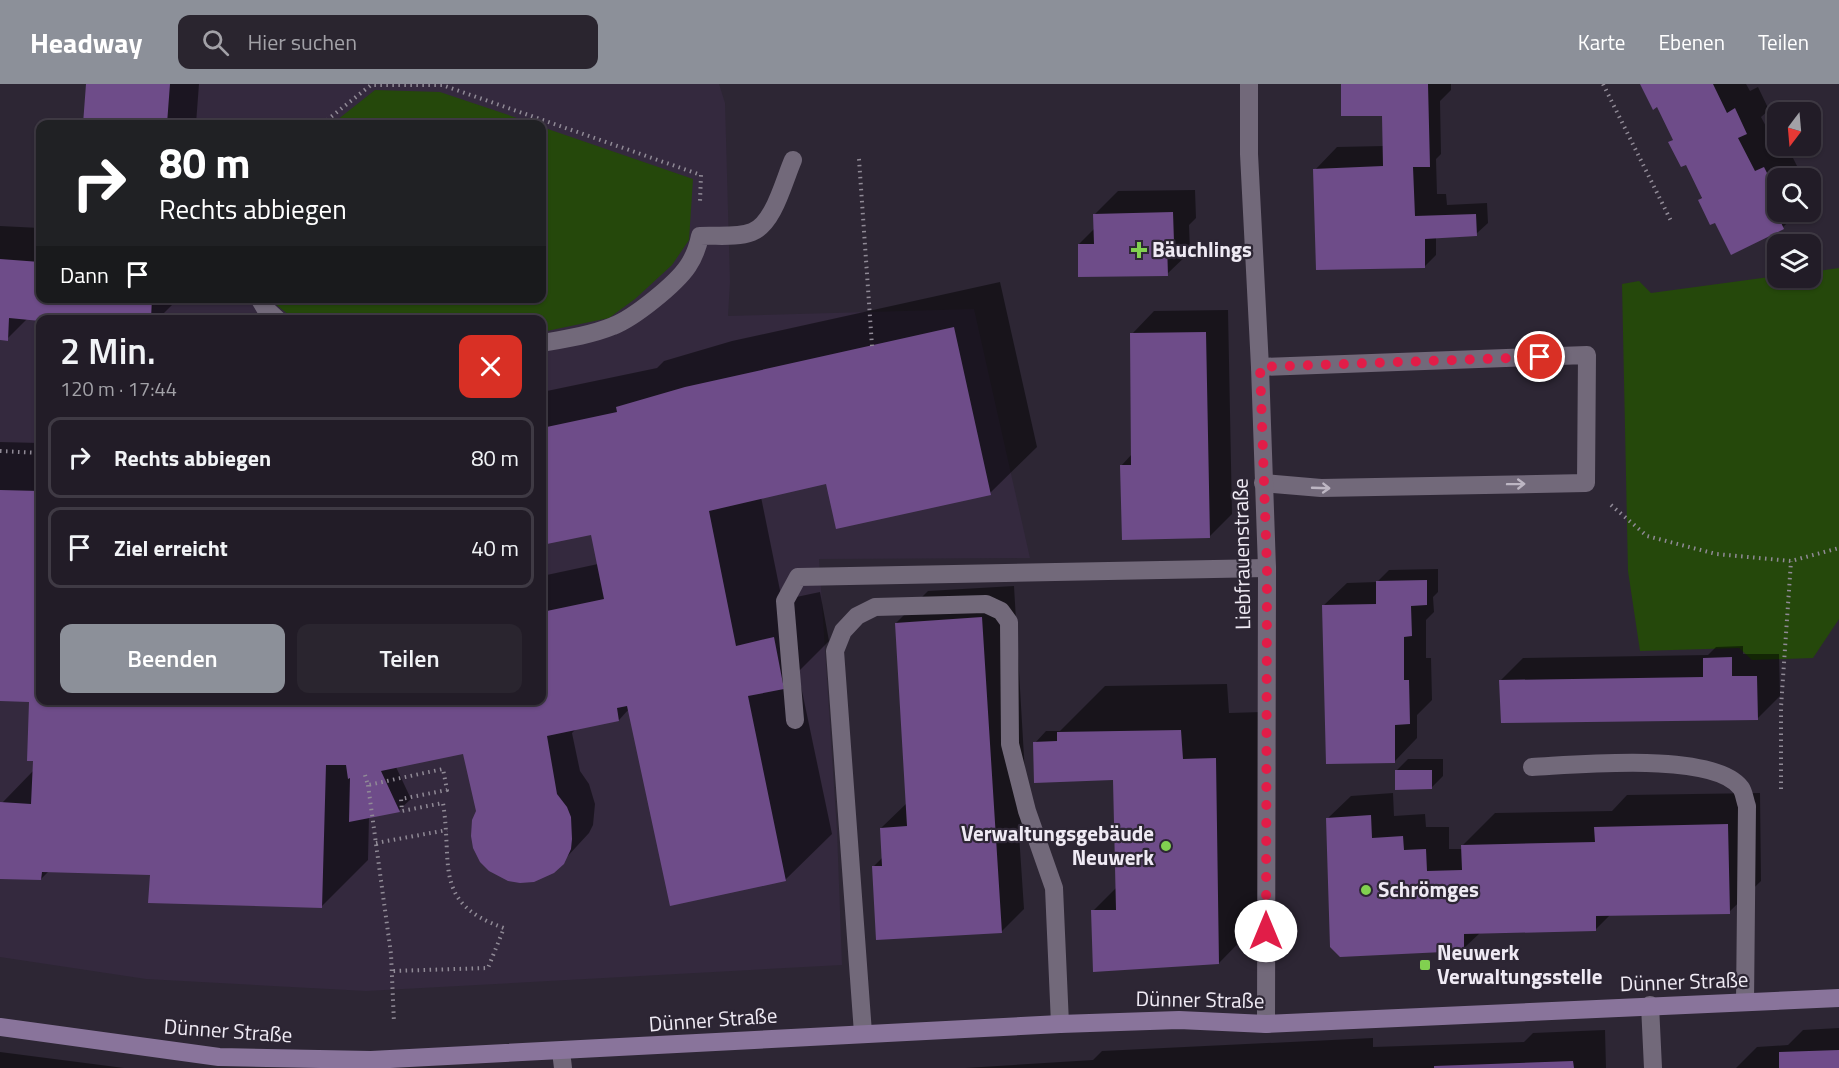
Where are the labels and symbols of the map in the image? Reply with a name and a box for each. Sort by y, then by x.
north arrow [1767,102,1821,156]
place label: Bäuchlings [1152,233,1252,265]
marker: Bäuchlings [1130,241,1148,259]
pin [1514,331,1565,382]
street label: Liebfrauenstraße [1224,478,1258,630]
one-way arrow [1506,479,1526,490]
one-way arrow [1311,482,1331,493]
place label: Verwaltungsgebäude Neuwerk [961,817,1154,873]
marker: Verwaltungsgebäude Neuwerk [1159,839,1173,853]
place label: Schrömges [1378,873,1479,905]
marker: Schrömges [1359,883,1373,897]
position arrow [1234,899,1298,963]
place label: Neuwerk Verwaltungsstelle [1437,936,1603,992]
marker: Neuwerk Verwaltungsstelle [1418,958,1432,972]
street label: Dünner Straße [1619,963,1749,999]
street label: Dünner Straße [1135,982,1265,1016]
street label: Dünner Straße [648,999,778,1039]
street label: Dünner Straße [163,1010,293,1050]

